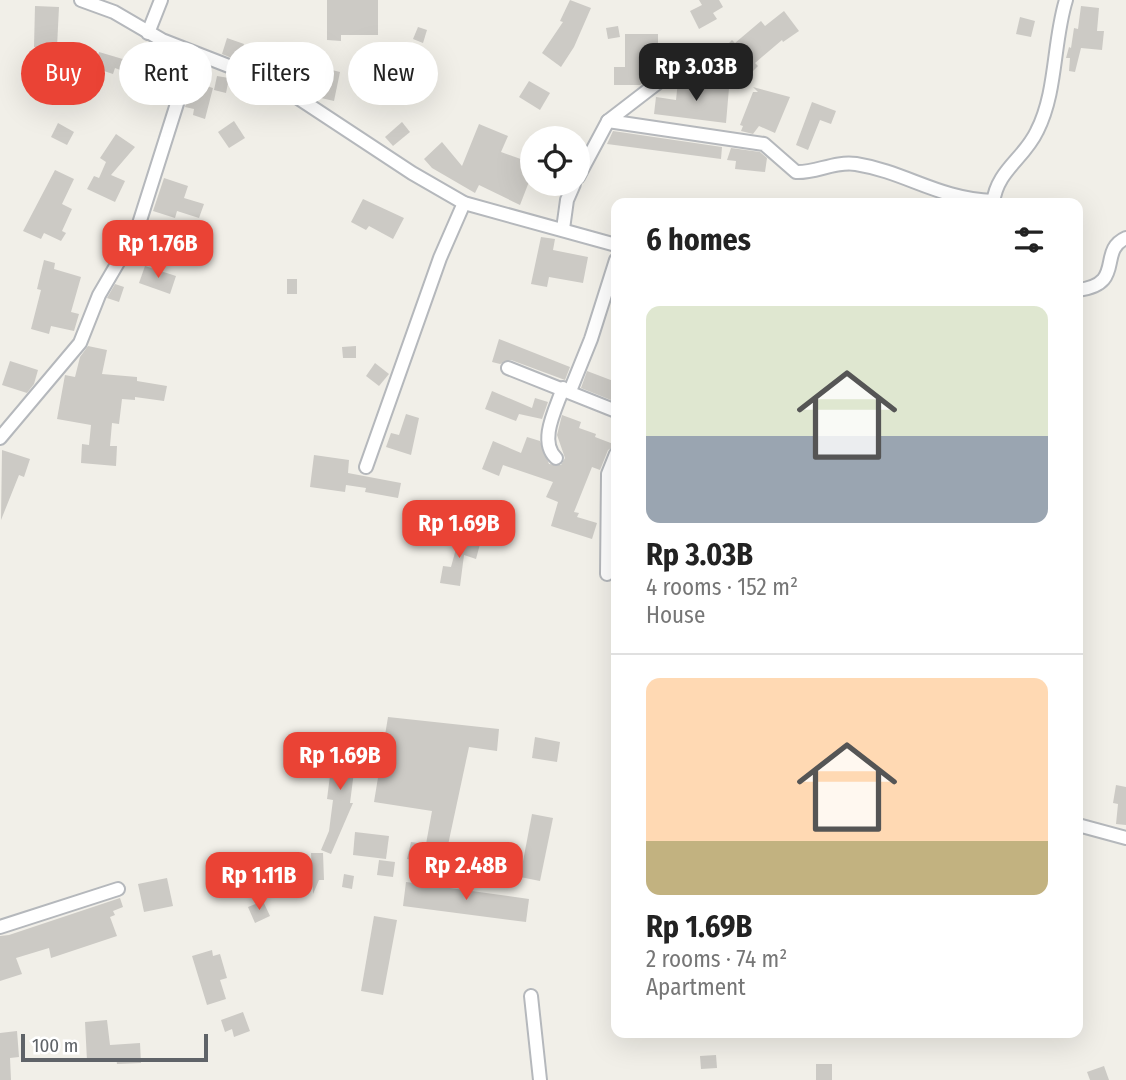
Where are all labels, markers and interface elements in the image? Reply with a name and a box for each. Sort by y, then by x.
chip: Buy [21,42,105,105]
chip: Rent [119,42,212,105]
chip: Filters [226,42,334,105]
chip: New [348,42,438,105]
pin: Rp 3.03B [624,43,768,103]
text: Rp 3.03B [655,52,737,80]
map controls [520,126,590,196]
button: locate [520,126,590,196]
pin: Rp 1.76B [86,220,230,280]
icon: filters [1010,221,1048,259]
text: 6 homes [646,222,751,258]
text: Rp 1.76B [118,229,198,257]
icon: home [784,352,910,478]
pin: Rp 1.69B [387,500,531,560]
text: Rp 1.69B [418,509,500,537]
text: Rp 3.03B [646,537,753,573]
text: 4 rooms · 152 m² [646,573,798,601]
text: House [646,601,705,629]
icon: home [784,724,910,850]
pin: Rp 1.69B [268,732,412,792]
text: Rp 1.69B [299,741,381,769]
pin: Rp 2.48B [394,842,538,902]
text: Rp 2.48B [425,851,507,879]
pin: Rp 1.11B [187,852,331,912]
text: Rp 1.11B [222,861,296,889]
text: Rp 1.69B [646,909,752,945]
text: 2 rooms · 74 m² [646,945,787,973]
text: Apartment [646,973,746,1001]
scale bar [21,1031,208,1063]
text: 100 m [32,1034,78,1057]

